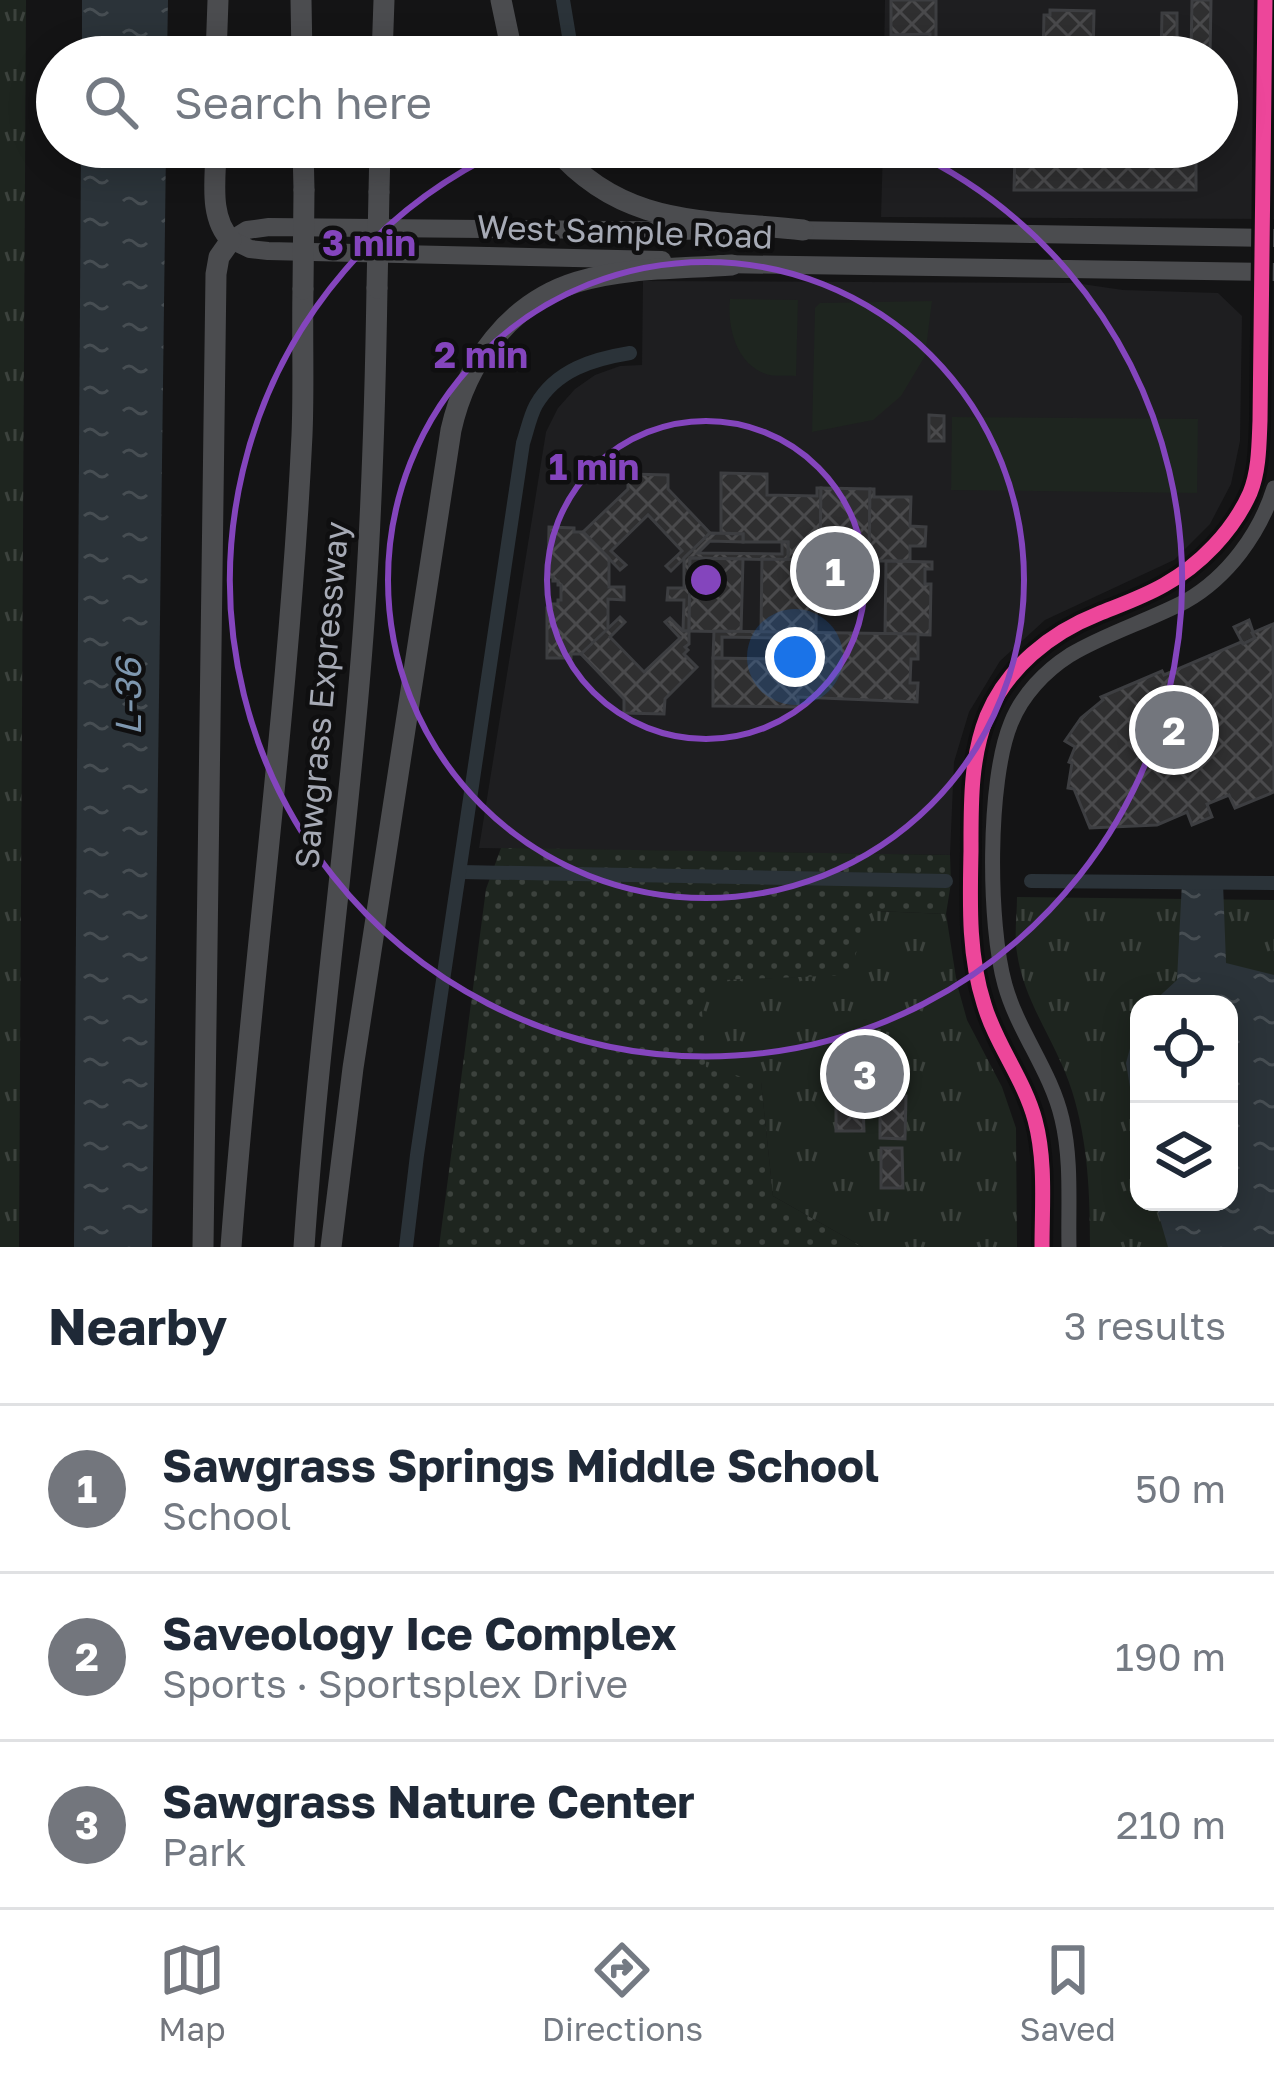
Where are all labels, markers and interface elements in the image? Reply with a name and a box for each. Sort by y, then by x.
search box [36,36,1238,168]
icon: search [78,69,144,135]
text: Search here [174,75,432,129]
street label: West Sample Road [476,206,774,256]
text: 3 min [322,221,416,264]
text: 2 min [434,333,528,376]
text: 1 min [549,445,639,488]
street label: Sawgrass Expressway [286,520,356,870]
pin: 1 [796,526,874,616]
centre of rings [685,559,727,601]
your location [765,627,825,687]
water label: L-36 [106,655,149,736]
pin: 2 [1135,685,1213,775]
map controls [1130,995,1238,1211]
button: locate [1130,995,1238,1103]
pin: 3 [826,1029,904,1119]
button: layers [1130,1103,1238,1211]
text: Nearby [48,1295,227,1356]
text: 3 results [1064,1302,1226,1349]
text: Sawgrass Springs Middle School [162,1438,879,1492]
text: 1 [77,1465,97,1512]
text: 50 m [1135,1465,1226,1512]
text: School [162,1492,291,1539]
text: Saveology Ice Complex [162,1606,677,1660]
text: 2 [75,1633,99,1680]
text: 190 m [1115,1633,1226,1680]
text: Sports · Sportsplex Drive [162,1660,628,1707]
text: Sawgrass Nature Center [162,1774,695,1828]
text: 3 [75,1801,99,1848]
text: 210 m [1116,1801,1226,1848]
text: Park [162,1828,246,1875]
tab: Map [158,1937,226,2048]
tab: Directions [542,1937,703,2048]
tab: Saved [1019,1937,1116,2048]

